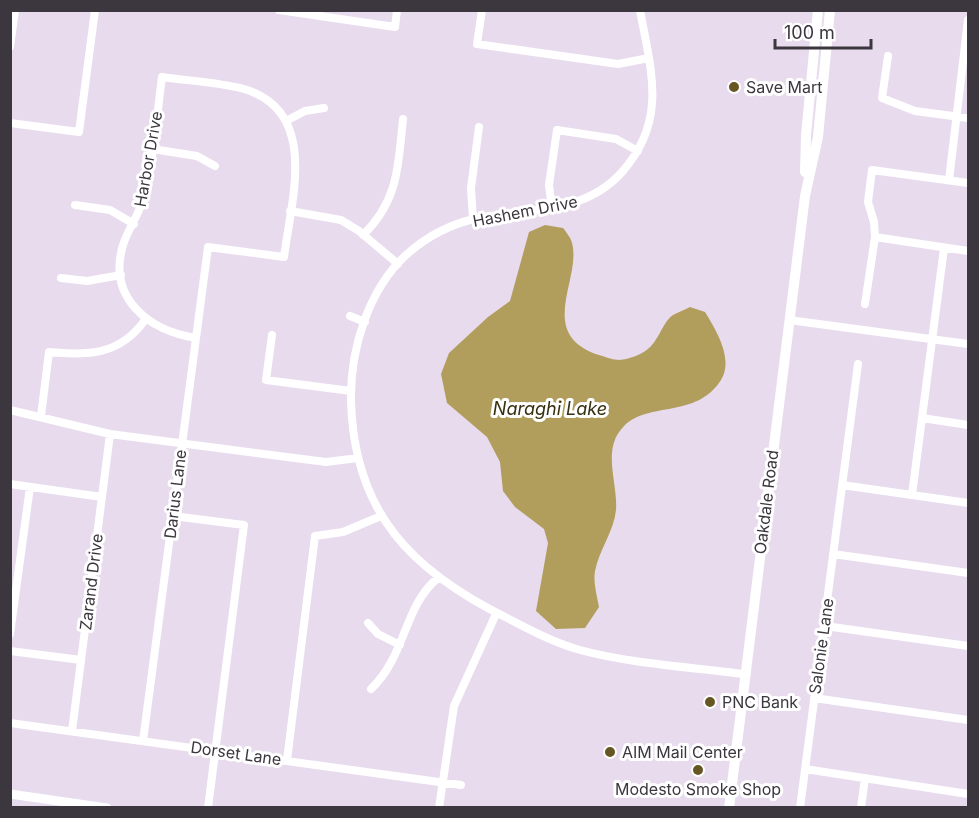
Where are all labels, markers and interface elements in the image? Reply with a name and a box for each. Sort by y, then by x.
scale bar [775,12,871,50]
text: 100 m [784,22,835,43]
place label: Save Mart [746,77,822,97]
marker: Save Mart [727,80,741,94]
street label: Harbor Drive [130,110,166,208]
street label: Hashem Drive [471,191,579,231]
water label: Naraghi Lake [493,398,607,419]
street label: Darius Lane [160,448,190,540]
street label: Oakdale Road [750,449,782,555]
street label: Zarand Drive [75,532,107,632]
street label: Salonie Lane [804,597,838,695]
place label: PNC Bank [722,692,798,712]
marker: PNC Bank [703,695,717,709]
street label: Dorset Lane [189,737,283,769]
place label: AIM Mail Center [622,742,743,762]
marker: AIM Mail Center [603,745,617,759]
marker: Modesto Smoke Shop [691,763,705,777]
place label: Modesto Smoke Shop [615,779,781,799]

